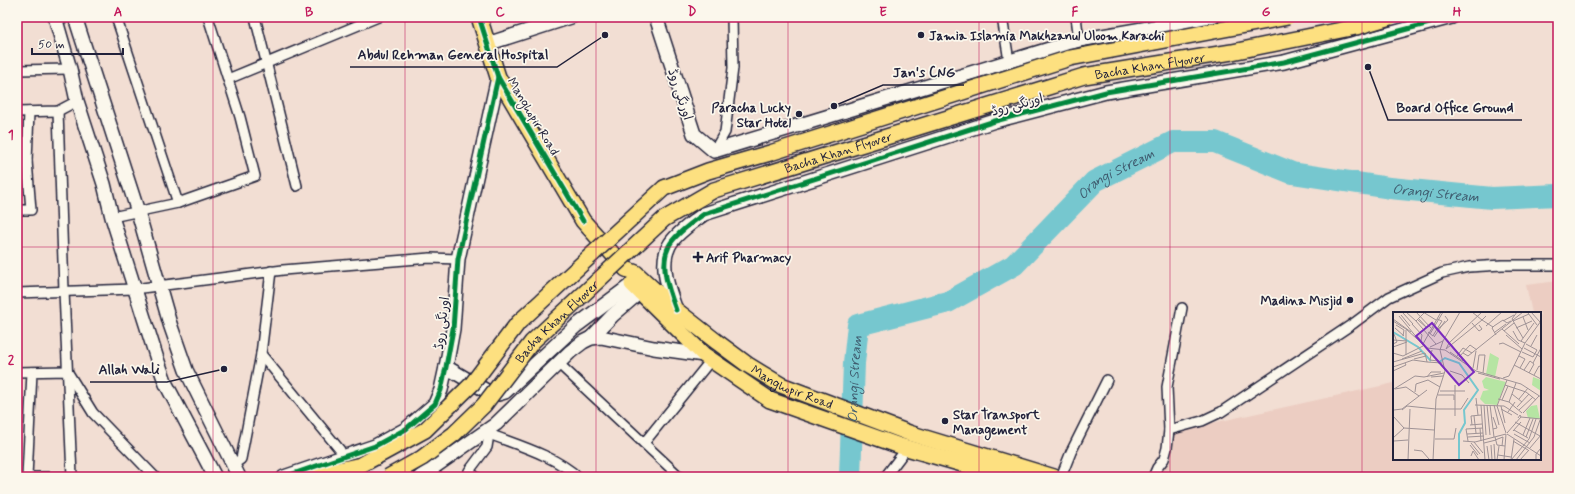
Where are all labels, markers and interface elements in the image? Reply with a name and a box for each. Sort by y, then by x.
text: A [114,4,122,21]
text: B [305,4,314,21]
text: C [495,4,505,21]
text: D [688,4,697,21]
text: E [879,4,887,21]
text: F [1072,4,1079,21]
text: G [1262,4,1271,21]
text: H [1453,4,1462,21]
place label: Jamia Islamia Makhzanul Uloom Karachi [929,28,1164,45]
scale bar [32,30,123,56]
marker: Jamia Islamia Makhzanul Uloom Karachi [916,30,926,40]
text: 50 m [38,37,65,53]
callout: Abdul Rehman General Hospital [350,41,557,67]
text: Abdul Rehman General Hospital [358,46,548,64]
street label: Bacha Khan Flyover [1093,49,1207,84]
callout: Jan's CNG [883,59,964,85]
text: Jan's CNG [893,64,955,82]
street label: اورنگی روڈ [663,67,696,122]
street label: Manghopir Road [502,75,563,159]
street label: اورنگی روڈ [990,90,1045,121]
callout: Board Office Ground [1388,94,1522,120]
text: Board Office Ground [1396,99,1514,117]
place label: Paracha Lucky Star Hotel [712,100,791,132]
marker: Paracha Lucky Star Hotel [794,109,804,119]
text: 1 [8,127,14,144]
street label: Bacha Khan Flyover [783,128,895,178]
water label: Orangi Stream [1074,145,1158,204]
water label: Orangi Stream [1392,180,1480,207]
place label: Arif Pharmacy [706,250,792,267]
marker: Arif Pharmacy [693,252,703,262]
street label: Bacha Khan Flyover [512,276,604,367]
place label: Madina Misjid [1260,293,1342,311]
marker: Madina Misjid [1345,295,1355,305]
street label: اورنگی روڈ [431,296,454,351]
inset map [1393,312,1541,460]
water label: Orangi Stream [844,335,867,423]
text: 2 [8,352,15,369]
callout: Allah Wali [90,356,167,382]
text: Allah Wali [98,361,160,379]
street label: Manghopir Road [747,362,835,414]
place label: Star Transport Management [953,407,1040,441]
marker: Star Transport Management [940,416,950,426]

